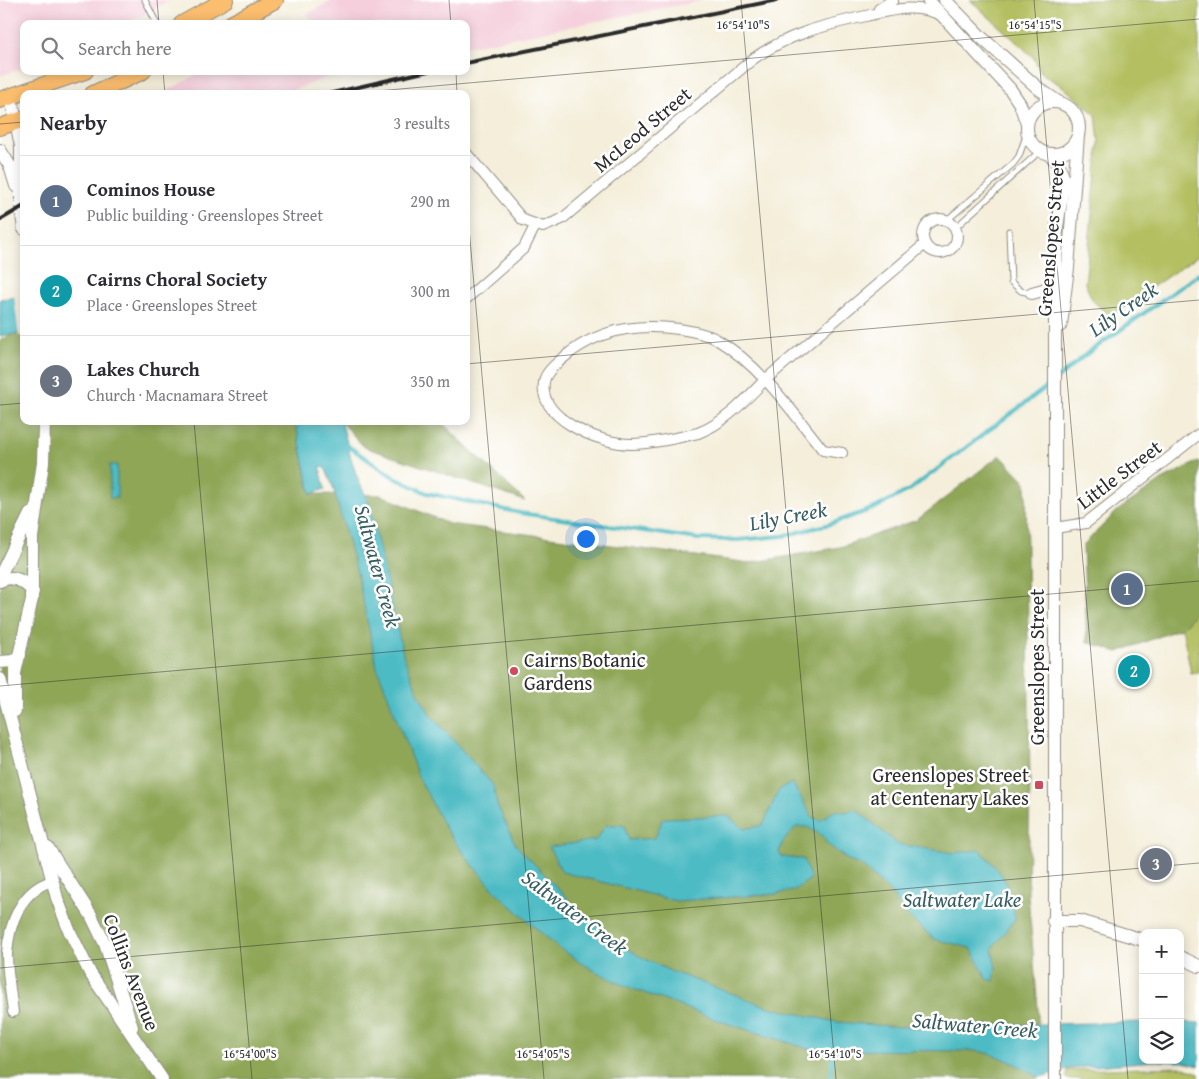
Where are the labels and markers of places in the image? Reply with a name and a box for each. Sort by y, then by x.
pin: 1 [1111,570,1143,608]
place label: Cairns Botanic Gardens [524,645,646,697]
pin: 2 [1118,652,1150,690]
marker: Cairns Botanic Gardens [508,665,520,677]
place label: Greenslopes Street at Centenary Lakes [871,760,1029,812]
marker: Greenslopes Street at Centenary Lakes [1033,779,1045,791]
pin: 3 [1140,845,1172,883]

